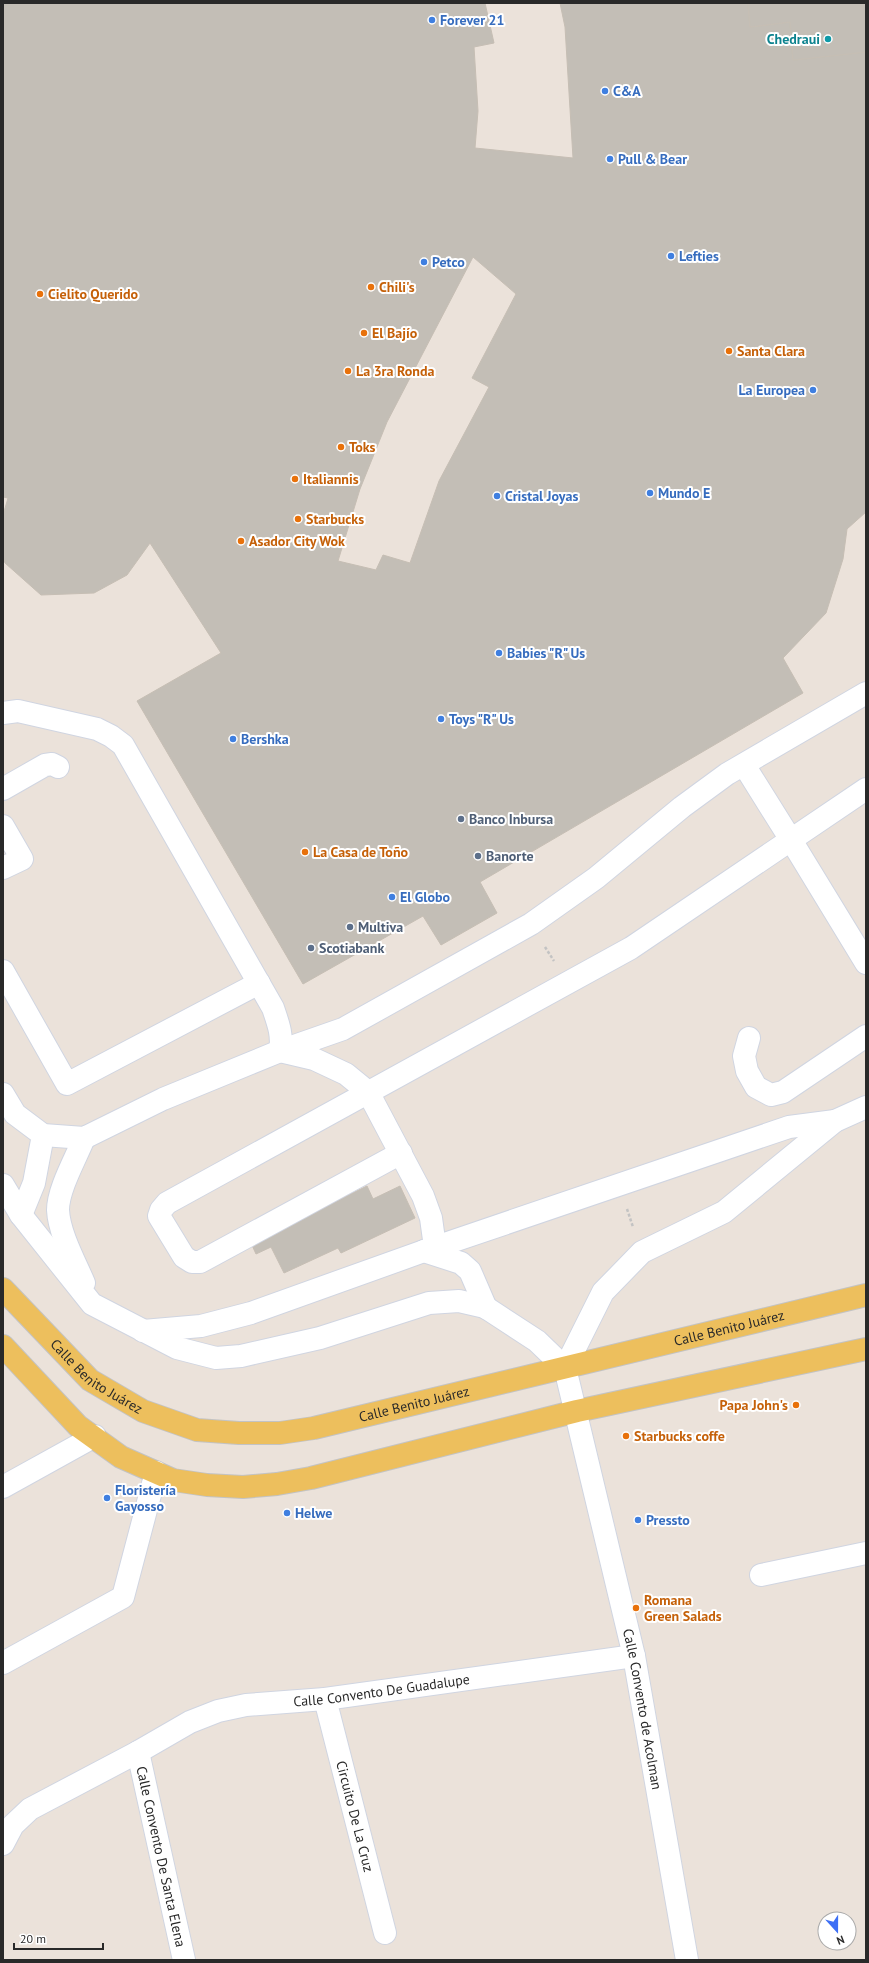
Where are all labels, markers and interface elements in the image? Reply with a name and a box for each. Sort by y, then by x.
place label: Forever 21 [440,11,504,29]
marker: Forever 21 [427,15,437,25]
place label: Chedraui [767,30,820,48]
marker: Chedraui [823,34,833,44]
place label: C&A [613,82,641,100]
marker: C&A [600,86,610,96]
place label: Pull & Bear [618,150,687,168]
marker: Pull & Bear [605,154,615,164]
place label: Lefties [679,247,719,265]
marker: Lefties [666,251,676,261]
place label: Petco [432,253,465,271]
marker: Petco [419,257,429,267]
place label: Chili's [379,278,415,296]
marker: Chili's [366,282,376,292]
place label: Cielito Querido [48,285,139,303]
marker: Cielito Querido [35,289,45,299]
place label: El Bajío [372,324,418,342]
marker: El Bajío [359,328,369,338]
place label: Santa Clara [737,342,805,360]
marker: Santa Clara [724,346,734,356]
place label: La 3ra Ronda [356,362,434,380]
marker: La 3ra Ronda [343,366,353,376]
place label: La Europea [738,381,805,399]
marker: La Europea [808,385,818,395]
place label: Toks [349,438,376,456]
marker: Toks [336,442,346,452]
place label: Italiannis [303,470,359,488]
marker: Italiannis [290,474,300,484]
place label: Mundo E [658,484,710,502]
place label: Cristal Joyas [505,487,578,505]
marker: Mundo E [645,488,655,498]
marker: Cristal Joyas [492,491,502,501]
place label: Starbucks [306,510,364,528]
marker: Starbucks [293,514,303,524]
place label: Asador City Wok [249,532,345,550]
marker: Asador City Wok [236,536,246,546]
place label: Babies "R" Us [507,644,585,662]
marker: Babies "R" Us [494,648,504,658]
place label: Toys "R" Us [449,710,514,728]
marker: Toys "R" Us [436,714,446,724]
place label: Bershka [241,730,289,748]
marker: Bershka [228,734,238,744]
place label: Banco Inbursa [469,810,553,828]
marker: Banco Inbursa [456,814,466,824]
place label: La Casa de Toño [313,843,409,861]
marker: La Casa de Toño [300,847,310,857]
place label: Banorte [486,847,534,865]
marker: Banorte [473,851,483,861]
place label: El Globo [400,888,450,906]
marker: El Globo [387,892,397,902]
place label: Multiva [358,918,403,936]
marker: Multiva [345,922,355,932]
place label: Scotiabank [319,939,384,957]
marker: Scotiabank [306,943,316,953]
street label: Calle Benito Juárez [672,1306,786,1350]
street label: Calle Benito Juárez [47,1335,146,1418]
street label: Calle Benito Juárez [357,1382,471,1426]
place label: Papa John's [720,1396,788,1414]
marker: Papa John's [791,1400,801,1410]
place label: Starbucks coffe [634,1427,725,1445]
marker: Starbucks coffe [621,1431,631,1441]
place label: Floristería Gayosso [115,1481,176,1515]
marker: Floristería Gayosso [102,1493,112,1503]
place label: Helwe [295,1504,332,1522]
marker: Helwe [282,1508,292,1518]
place label: Pressto [646,1511,690,1529]
marker: Pressto [633,1515,643,1525]
place label: Romana Green Salads [644,1591,722,1625]
marker: Romana Green Salads [631,1603,641,1613]
street label: Calle Convento de Acolman [619,1627,666,1791]
street label: Calle Convento De Guadalupe [293,1670,471,1710]
street label: Circuito De La Cruz [332,1759,378,1874]
street label: Calle Convento De Santa Elena [132,1764,190,1949]
north arrow [817,1911,857,1951]
scale bar [14,1925,103,1951]
text: 20 m [20,1931,46,1946]
text: N [835,1933,846,1948]

